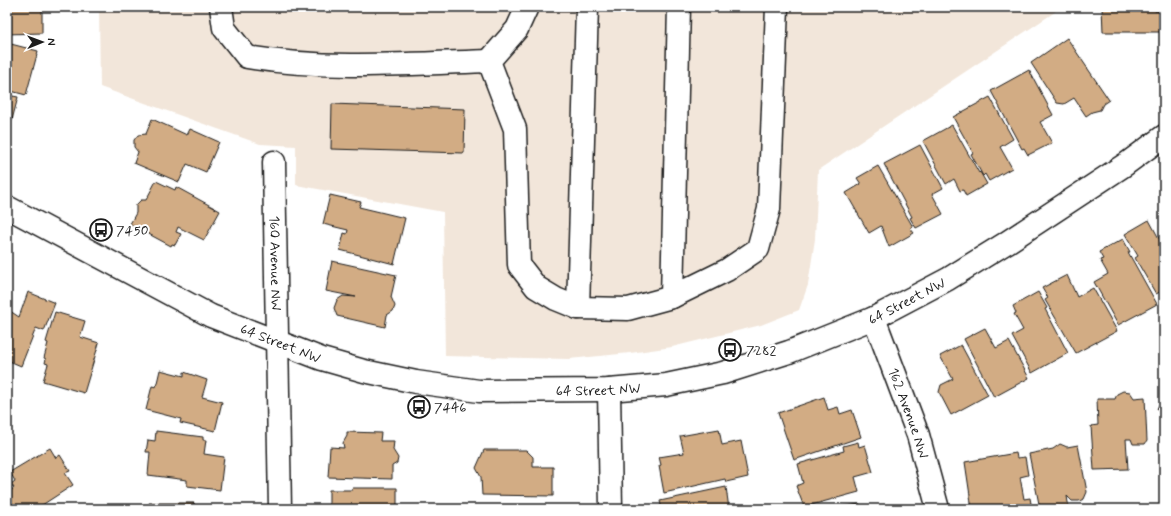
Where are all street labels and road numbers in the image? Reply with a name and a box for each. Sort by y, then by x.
street label: 160 Avenue NW [265,215,285,311]
street label: 64 Street NW [866,274,949,329]
street label: 64 Street NW [238,320,323,368]
street label: 162 Avenue NW [884,365,932,461]
street label: 64 Street NW [556,379,642,400]

